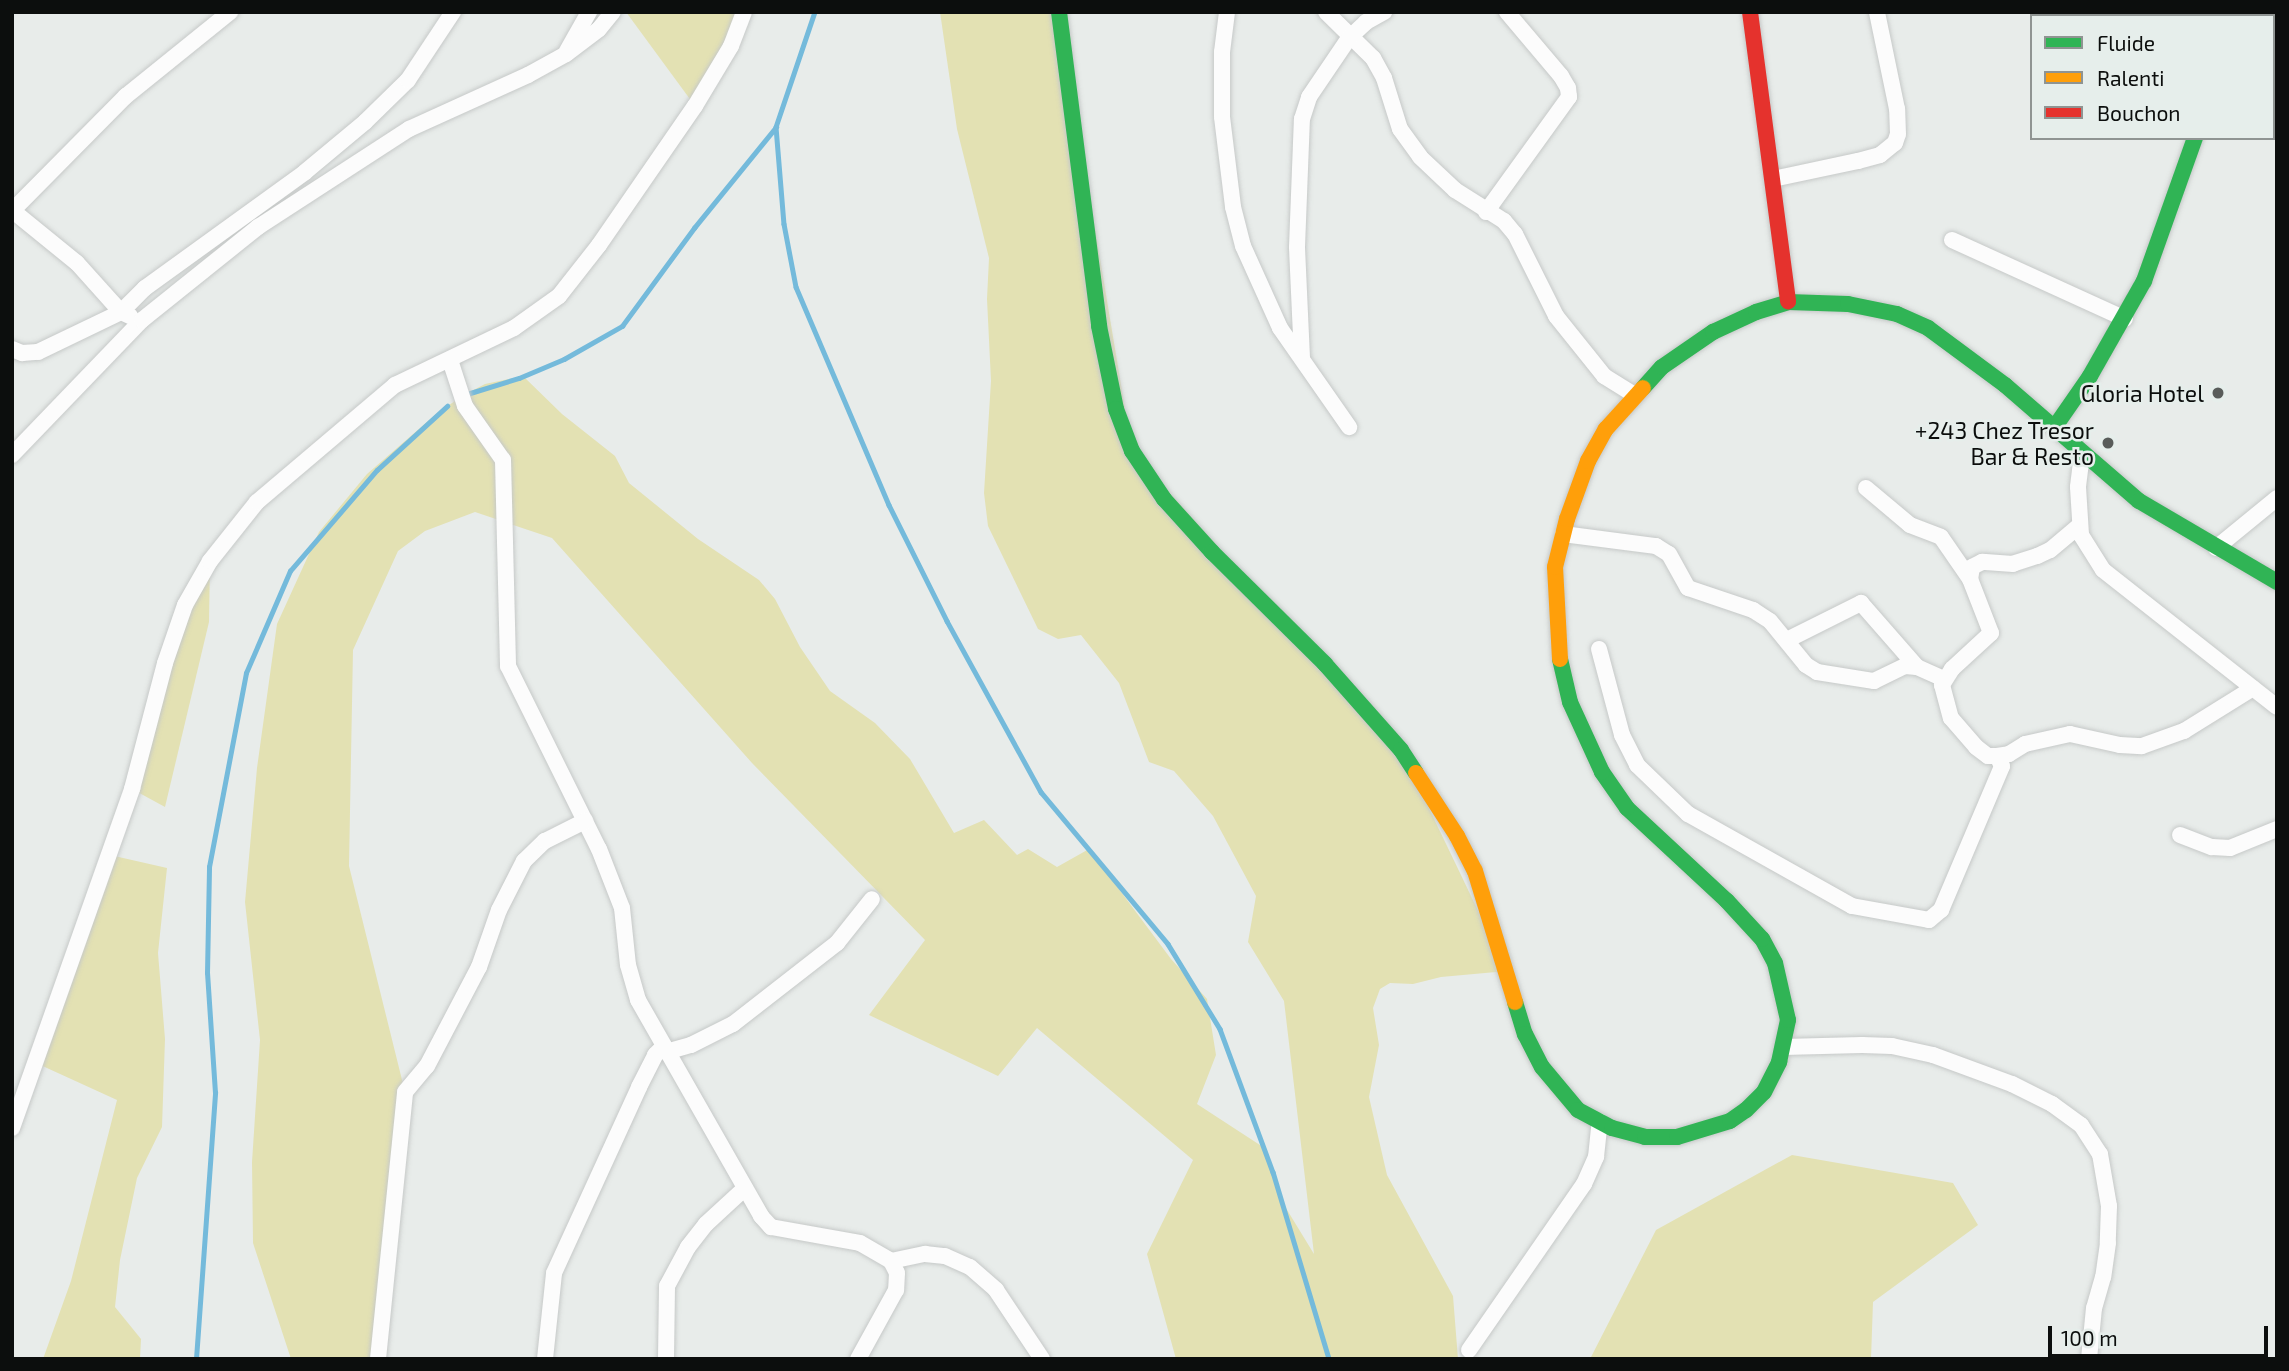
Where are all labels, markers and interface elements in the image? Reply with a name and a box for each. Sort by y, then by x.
legend [2030,14,2275,140]
text: Fluide [2097,30,2155,55]
text: Ralenti [2097,65,2164,90]
text: Bouchon [2097,100,2181,125]
place label: Gloria Hotel [2081,379,2204,407]
marker: Gloria Hotel [2210,385,2226,401]
place label: +243 Chez Tresor Bar & Resto [1914,416,2094,470]
marker: +243 Chez Tresor Bar & Resto [2100,435,2116,451]
scale bar [2051,1312,2272,1356]
text: 100 m [2061,1325,2118,1350]

